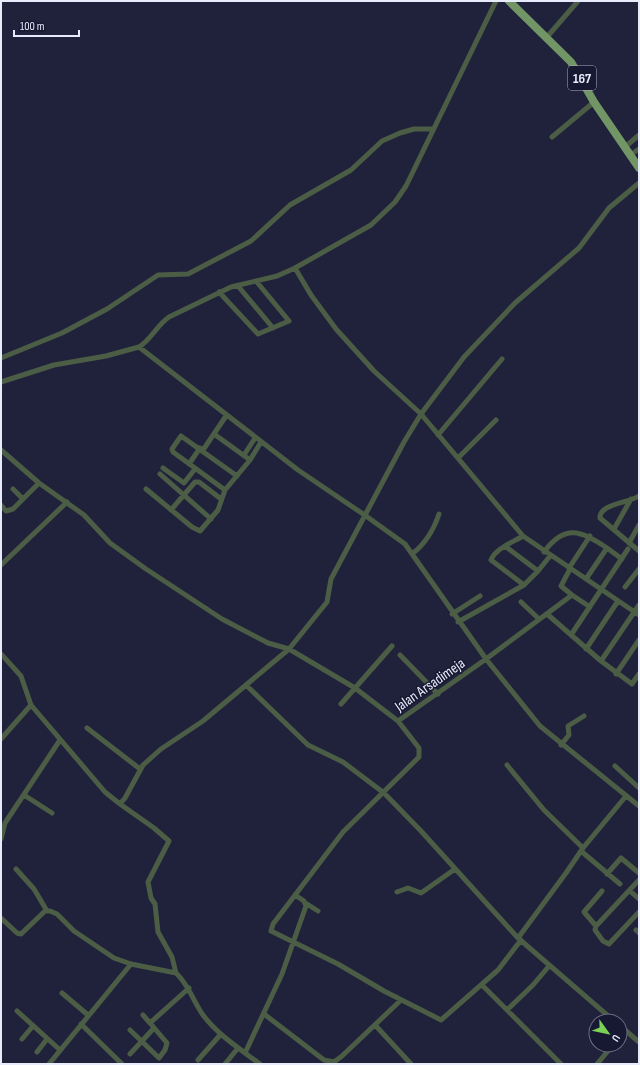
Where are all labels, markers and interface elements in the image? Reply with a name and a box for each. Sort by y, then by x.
scale bar [14,12,79,38]
text: 100 m [20,19,45,34]
road number: 167 [568,66,596,90]
street label: Jalan Arsadimeja [390,654,469,717]
north arrow [588,1013,628,1053]
text: U [609,1032,623,1044]

